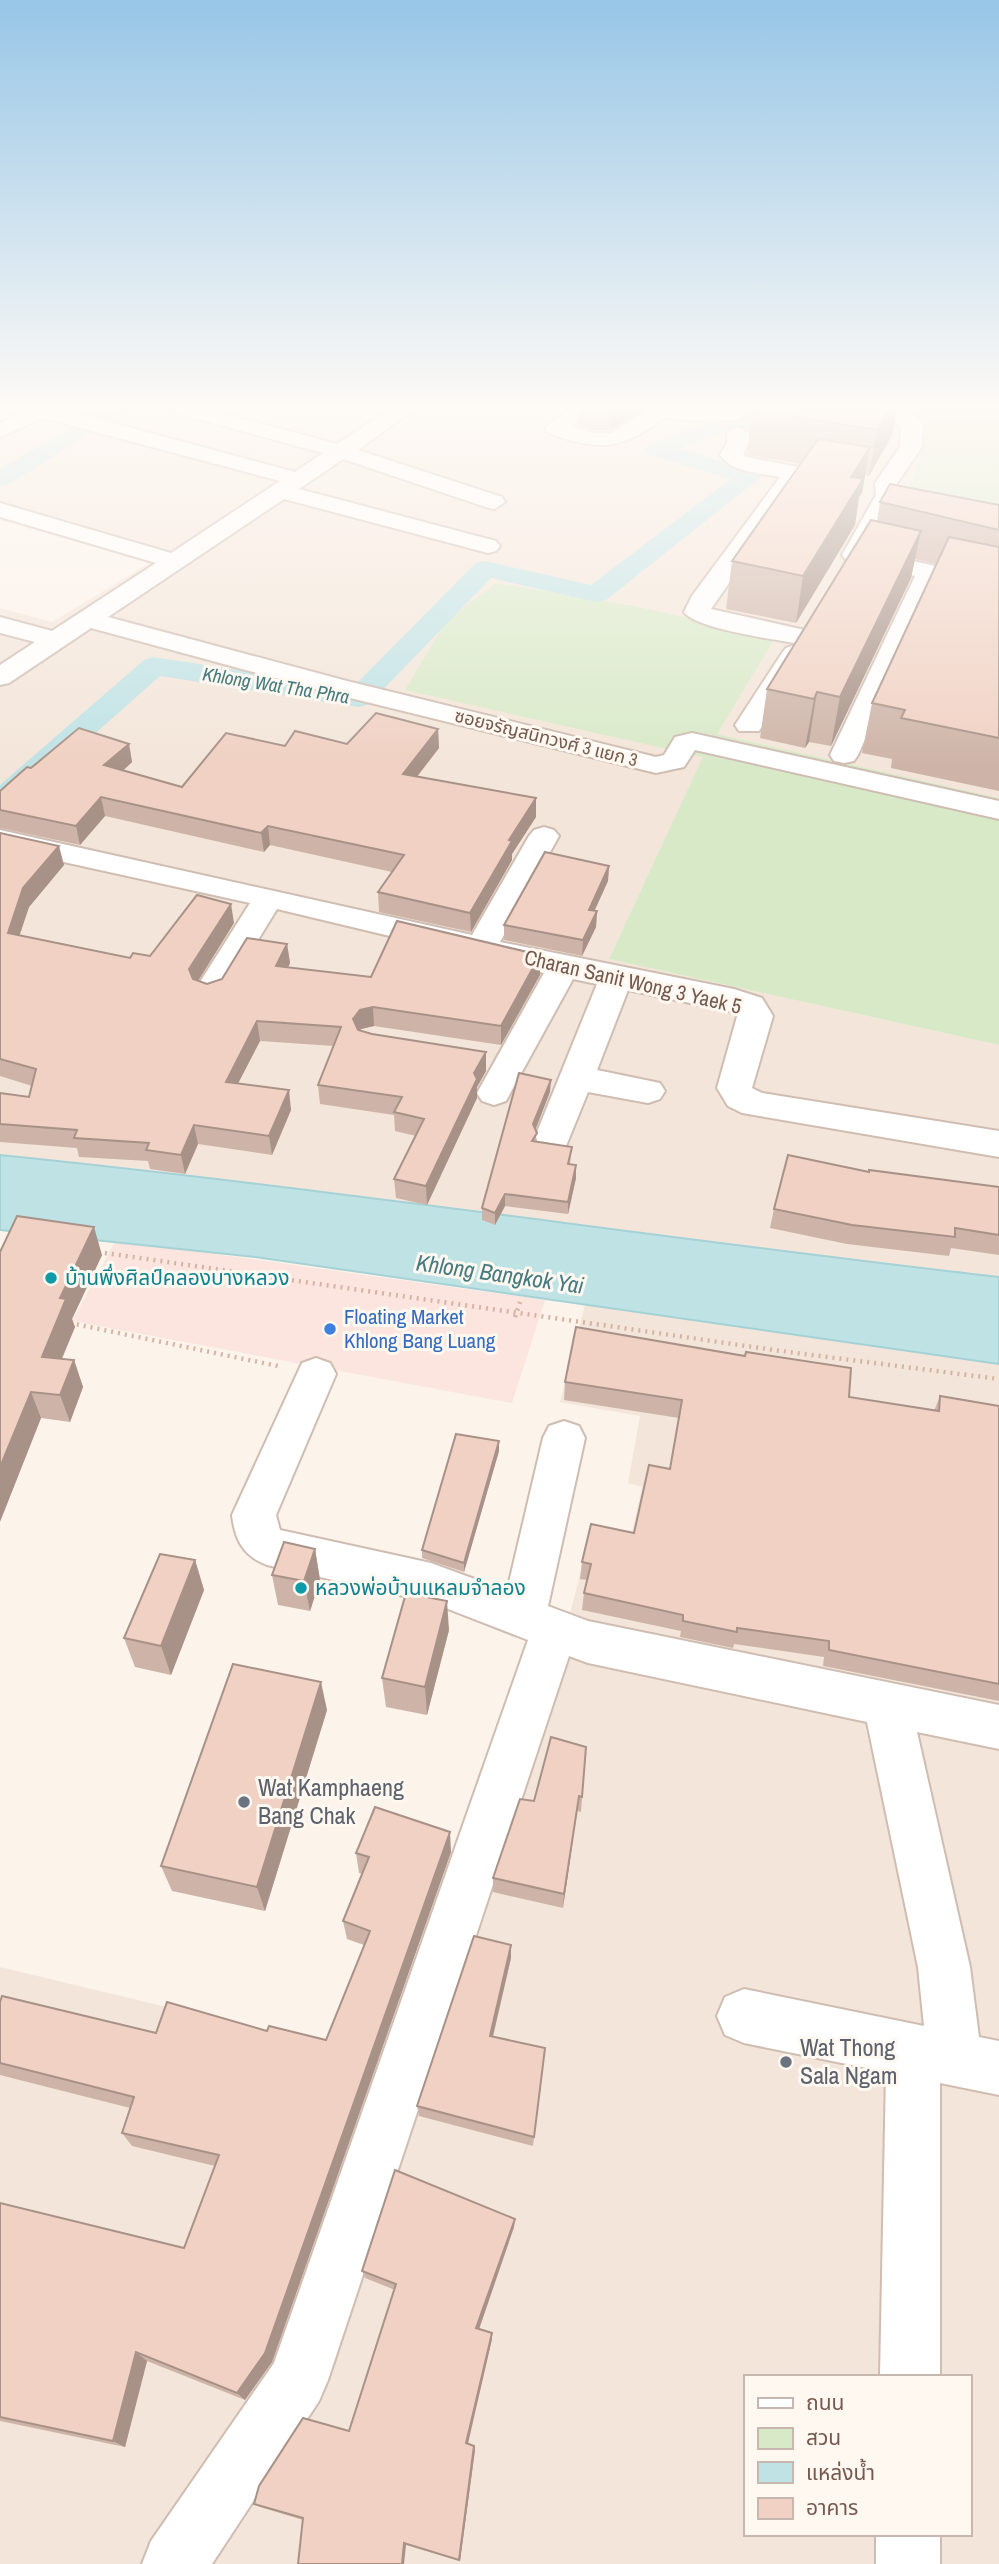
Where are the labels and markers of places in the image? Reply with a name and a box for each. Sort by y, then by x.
place label: บ้านพึ่งศิลป์คลองบางหลวง [65,1263,289,1292]
marker: บ้านพึ่งศิลป์คลองบางหลวง [43,1270,59,1286]
place label: Floating Market Khlong Bang Luang [344,1302,496,1355]
marker: Floating Market Khlong Bang Luang [322,1321,338,1337]
place label: หลวงพ่อบ้านแหลมจำลอง [315,1573,526,1602]
marker: หลวงพ่อบ้านแหลมจำลอง [293,1580,309,1596]
place label: Wat Kamphaeng Bang Chak [258,1771,404,1831]
marker: Wat Kamphaeng Bang Chak [236,1794,252,1810]
place label: Wat Thong Sala Ngam [800,2031,897,2091]
marker: Wat Thong Sala Ngam [778,2054,794,2070]

